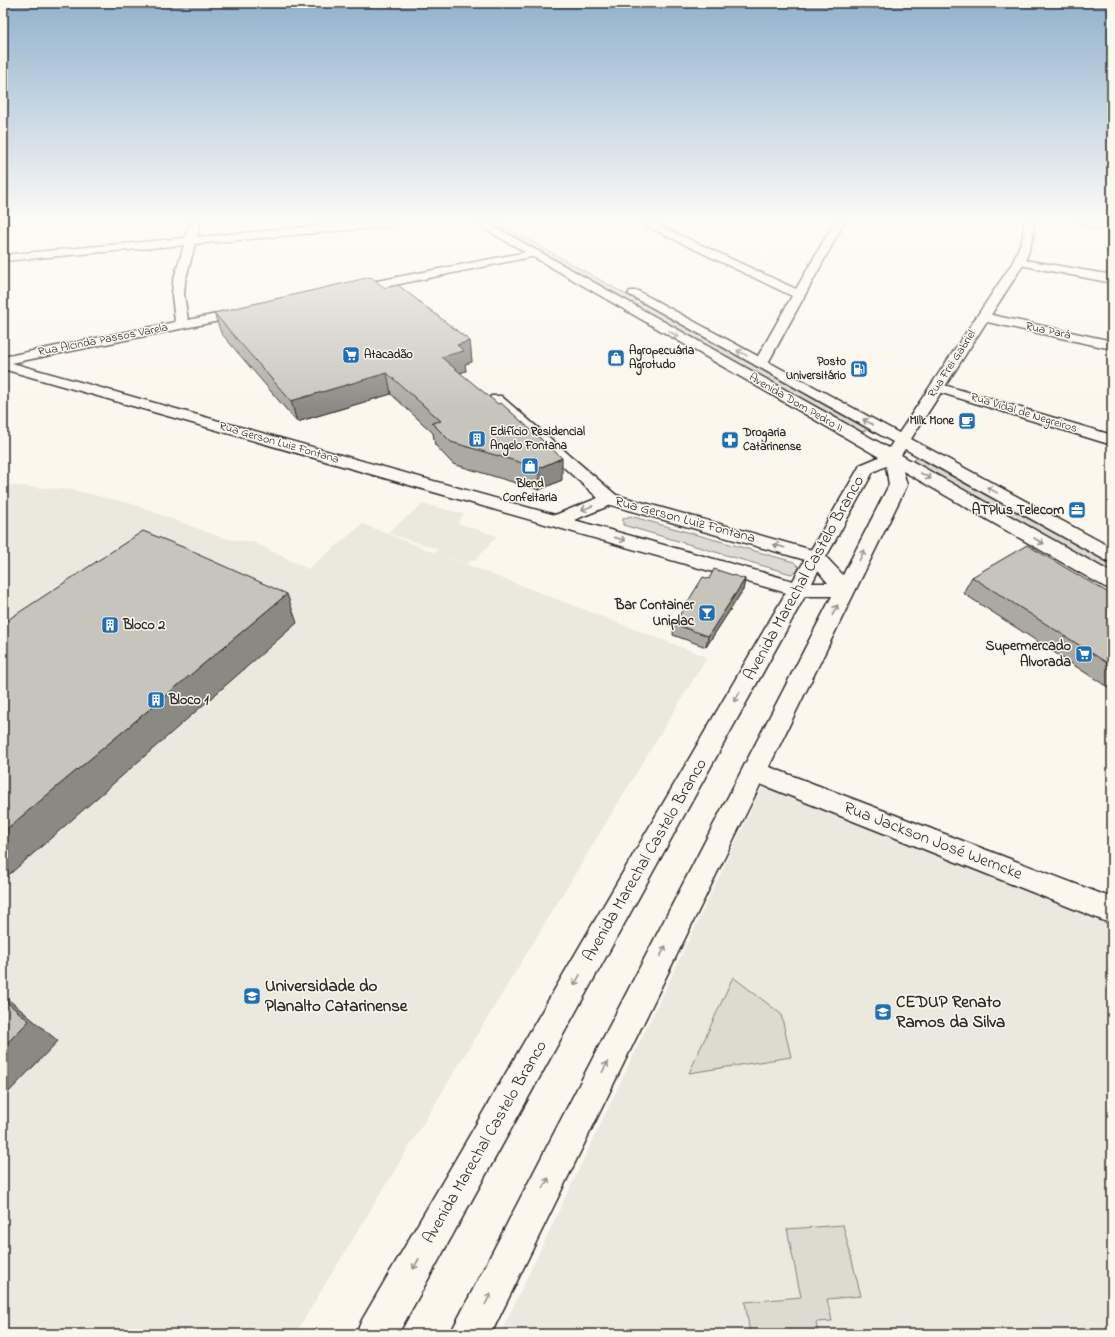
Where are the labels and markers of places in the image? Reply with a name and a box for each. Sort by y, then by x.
place label: Agropecuária Agrotudo [629,342,695,376]
supermarket icon: Atacadão [341,345,361,365]
place label: Atacadão [364,346,414,364]
shop icon: Agropecuária Agrotudo [606,348,626,368]
place label: Posto Universitário [786,353,847,385]
fuel station icon: Posto Universitário [849,359,869,379]
cafe icon: Milk Mone [957,411,977,431]
place label: Milk Mone [909,412,955,430]
place label: Edifício Residencial Angelo Fontana [490,423,585,457]
place label: Drogaria Catarinense [742,424,802,456]
building icon: Edifício Residencial Angelo Fontana [467,429,487,449]
pharmacy icon: Drogaria Catarinense [720,430,740,450]
shop icon: Blend Confeitaria [520,456,540,476]
place label: Blend Confeitaria [503,475,558,507]
place label: ATPlus Telecom [972,500,1064,521]
office icon: ATPlus Telecom [1067,500,1087,520]
place label: Bar Container Uniplac [614,595,695,632]
bar icon: Bar Container Uniplac [697,603,717,623]
building icon: Bloco 2 [100,615,120,635]
place label: Bloco 2 [122,615,165,636]
place label: Supermercado Alvorada [985,636,1071,673]
supermarket icon: Supermercado Alvorada [1074,644,1094,664]
building icon: Bloco 1 [146,690,166,710]
place label: Bloco 1 [168,690,209,711]
place label: Universidade do Planalto Catarinense [265,974,409,1019]
school or university icon: Universidade do Planalto Catarinense [242,986,262,1006]
place label: CEDUP Renato Ramos da Silva [896,990,1005,1035]
school or university icon: CEDUP Renato Ramos da Silva [873,1002,893,1022]

